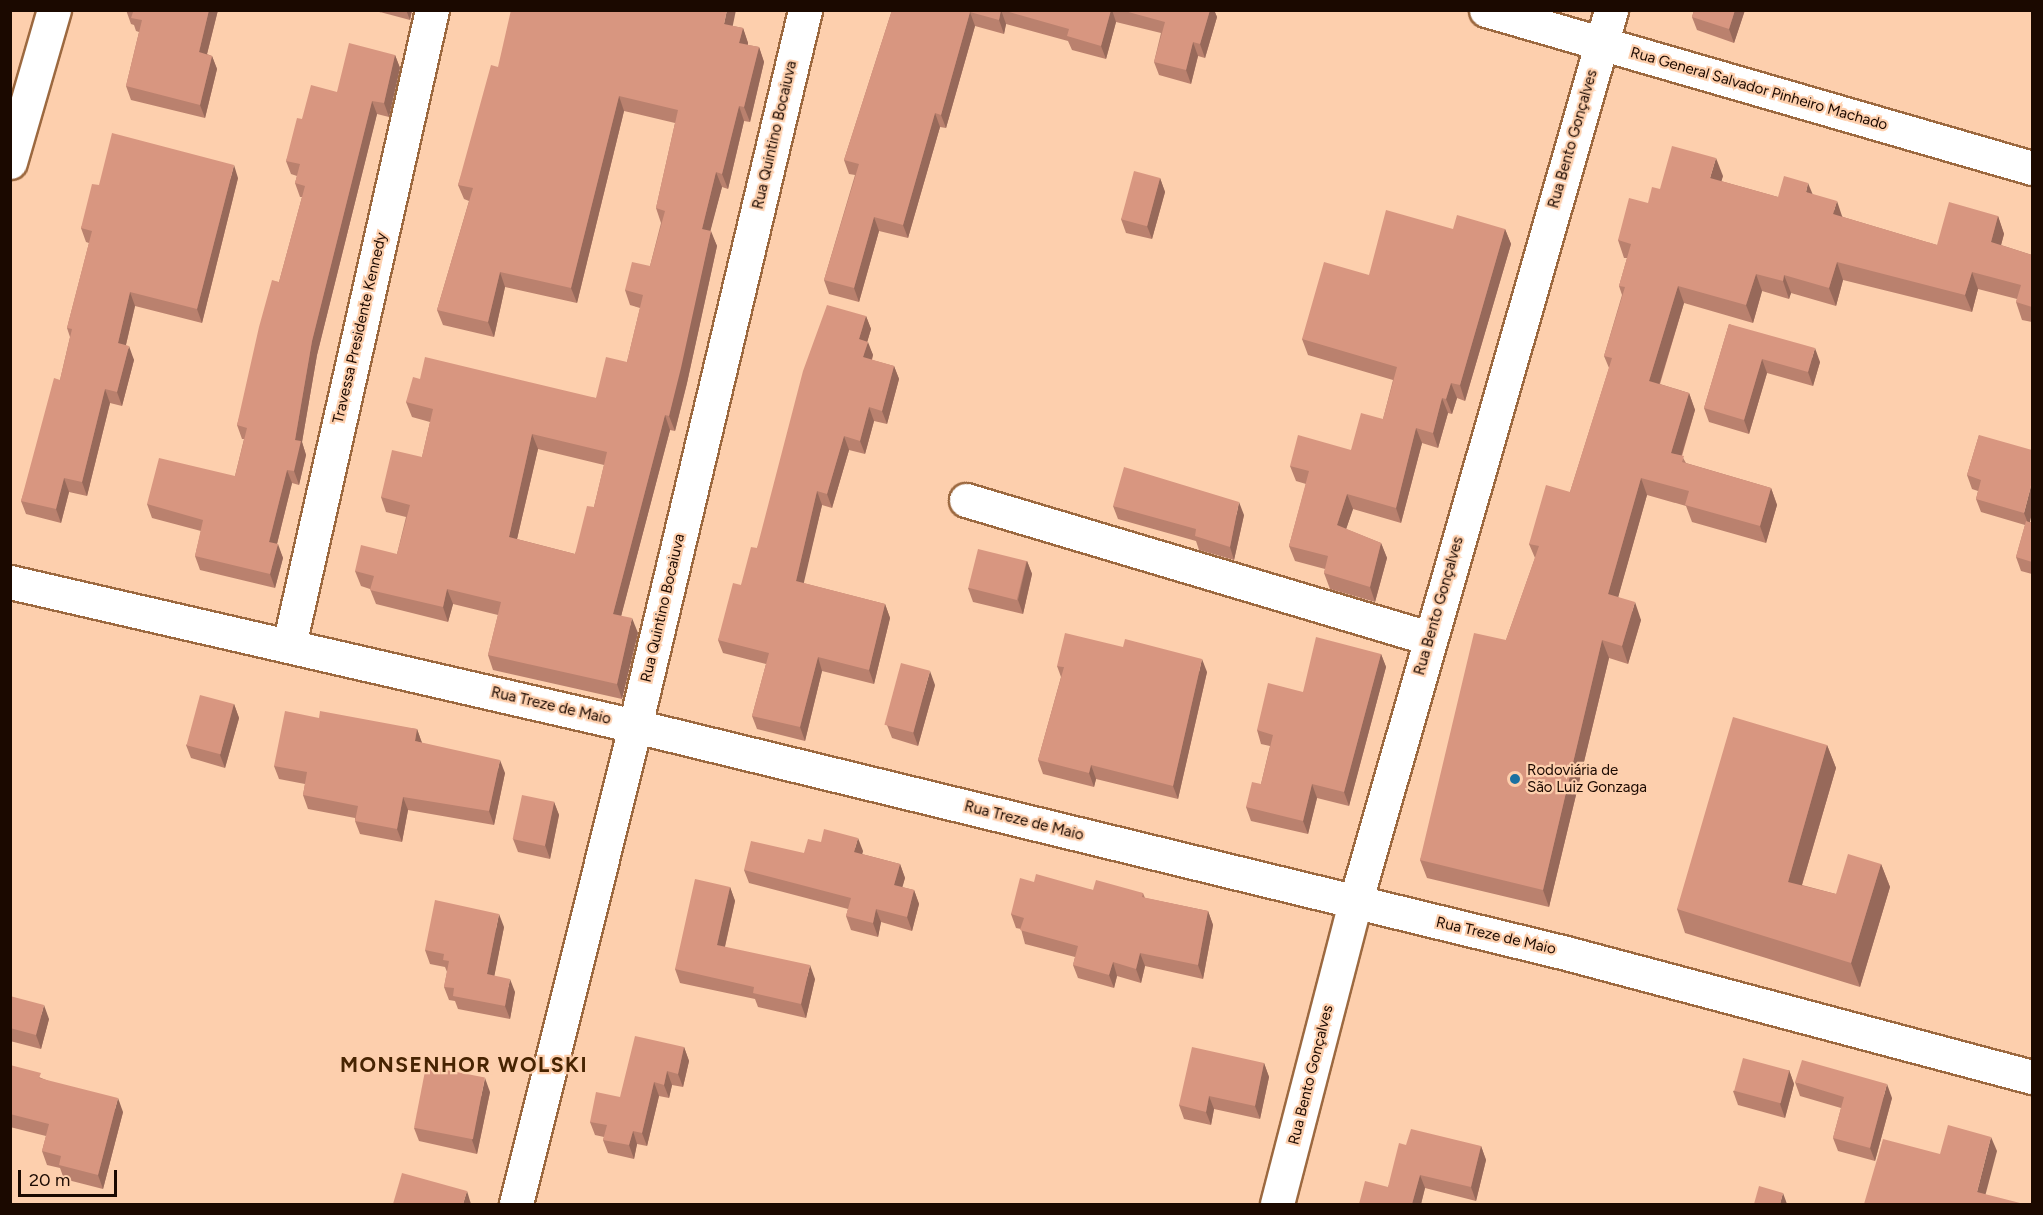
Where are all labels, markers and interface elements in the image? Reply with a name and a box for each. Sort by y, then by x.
street label: Rua General Salvador Pinheiro Machado [1628,44,1890,134]
street label: Rua Quintino Bocaiuva [749,59,801,211]
street label: Rua Bento Gonçalves [1545,68,1601,210]
street label: Travessa Presidente Kennedy [329,231,391,425]
street label: Rua Quintino Bocaiuva [637,532,689,684]
street label: Rua Bento Gonçalves [1411,535,1467,677]
street label: Rua Treze de Maio [489,683,613,729]
place label: Rodoviária de São Luiz Gonzaga [1527,761,1647,796]
marker: Rodoviária de São Luiz Gonzaga [1508,772,1522,786]
street label: Rua Treze de Maio [962,797,1086,845]
street label: Rua Treze de Maio [1434,913,1558,959]
street label: Rua Bento Gonçalves [1285,1003,1337,1147]
district label: MONSENHOR WOLSKI [340,1052,588,1078]
scale bar [21,1158,120,1196]
text: 20 m [29,1169,70,1191]

